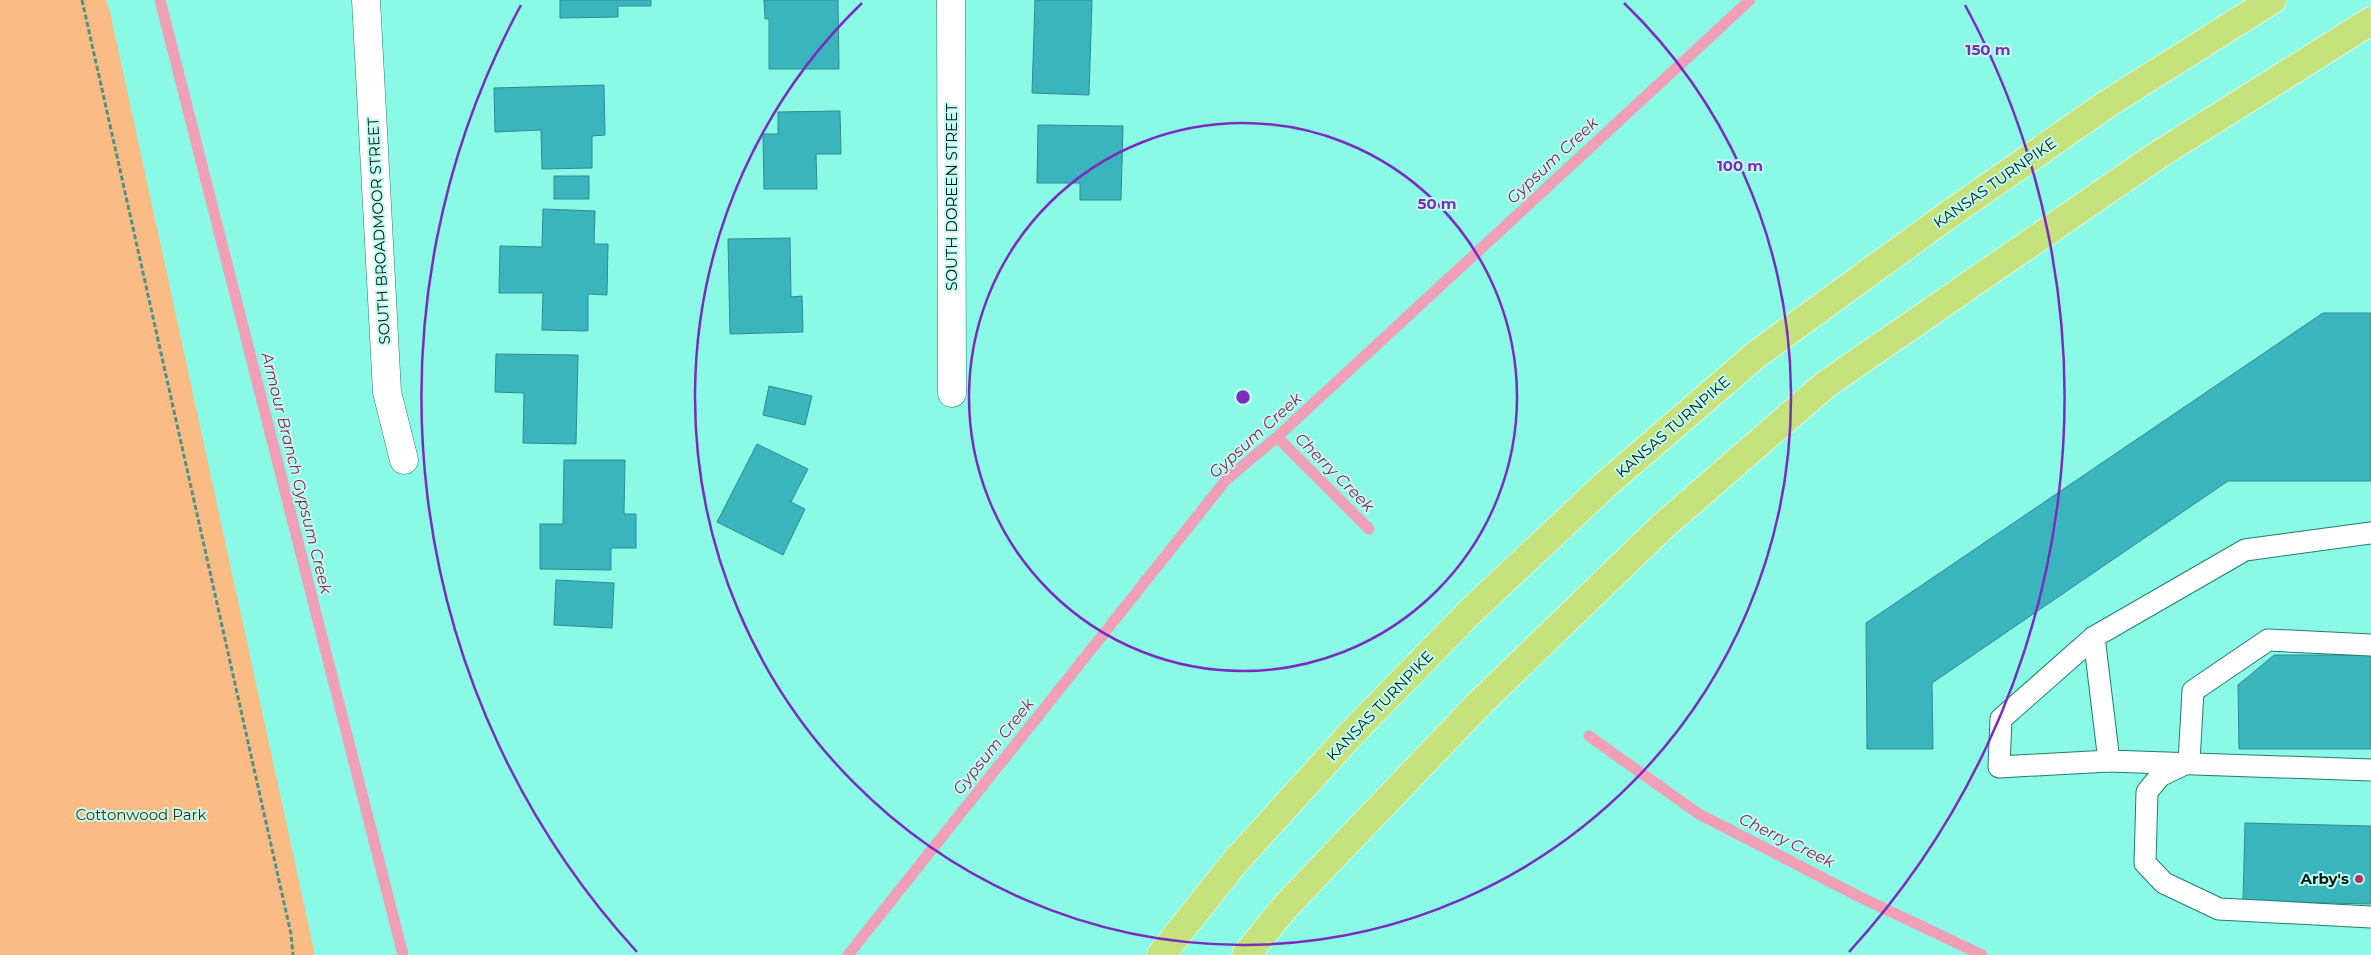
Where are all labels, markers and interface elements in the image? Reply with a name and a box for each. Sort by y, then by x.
text: 150 m [1966,40,2010,59]
street label: SOUTH DOREEN STREET [942,103,961,291]
water label: Gypsum Creek [1503,112,1603,208]
street label: SOUTH BROADMOOR STREET [363,117,394,345]
street label: KANSAS TURNPIKE [1930,133,2060,232]
text: 100 m [1717,156,1763,175]
text: 50 m [1417,194,1457,213]
water label: Armour Branch Gypsum Creek [257,349,336,597]
street label: KANSAS TURNPIKE [1612,372,1734,482]
water label: Gypsum Creek [1205,388,1307,482]
centre of rings [1234,388,1252,406]
water label: Cherry Creek [1291,429,1379,517]
street label: KANSAS TURNPIKE [1322,647,1437,765]
water label: Gypsum Creek [949,693,1039,798]
park label: Cottonwood Park [76,805,206,824]
water label: Cherry Creek [1736,809,1839,872]
place label: Arby's [2300,869,2349,888]
marker: Arby's [2353,873,2365,885]

